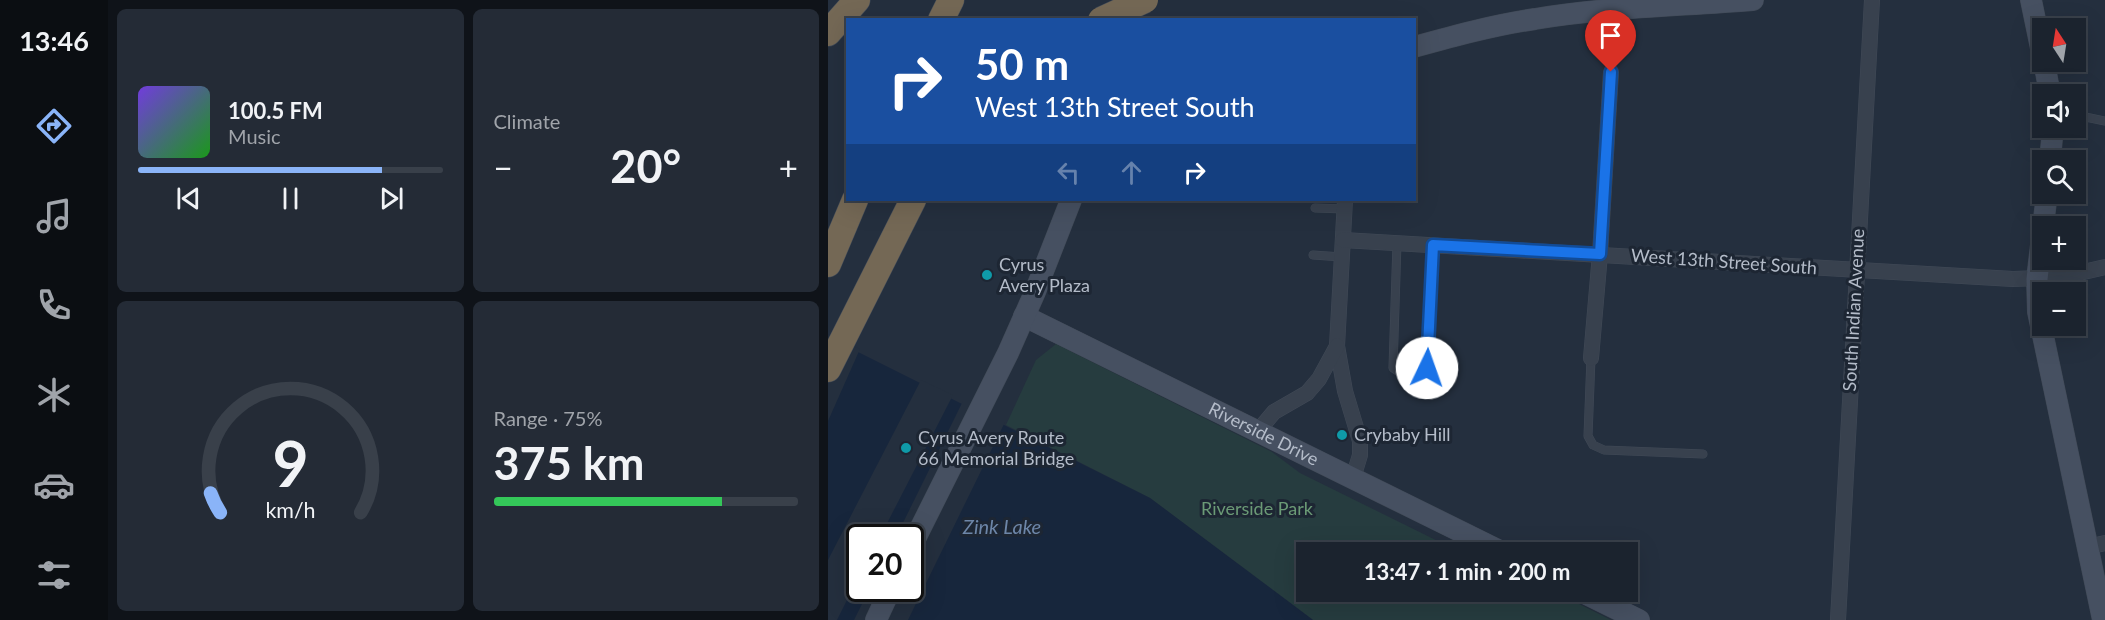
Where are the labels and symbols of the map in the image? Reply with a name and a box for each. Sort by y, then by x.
pin [1585,10,1636,72]
north arrow [2032,18,2086,72]
street label: South Indian Avenue [1838,228,1868,392]
street label: West 13th Street South [1630,244,1818,278]
place label: Cyrus Avery Plaza [999,253,1090,296]
marker: Cyrus Avery Plaza [980,268,994,282]
position arrow [1395,336,1459,400]
street label: Riverside Drive [1205,397,1322,470]
place label: Crybaby Hill [1354,423,1451,445]
place label: Cyrus Avery Route 66 Memorial Bridge [918,426,1074,469]
marker: Crybaby Hill [1335,428,1349,442]
marker: Cyrus Avery Route 66 Memorial Bridge [899,441,913,455]
park label: Riverside Park [1201,497,1314,519]
water label: Zink Lake [962,514,1041,538]
speed limit sign: 20 [846,524,924,602]

